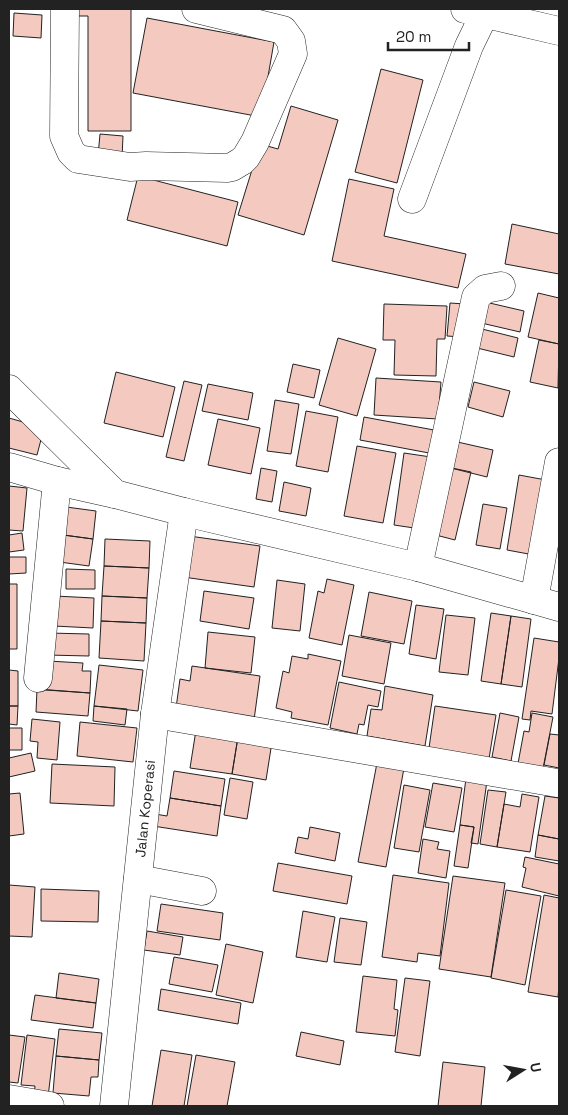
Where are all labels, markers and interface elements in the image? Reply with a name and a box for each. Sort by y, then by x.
scale bar [388,20,469,52]
text: 20 m [396,27,431,46]
street label: Jalan Koperasi [131,759,159,858]
north arrow [498,1045,548,1095]
text: U [526,1061,545,1074]

